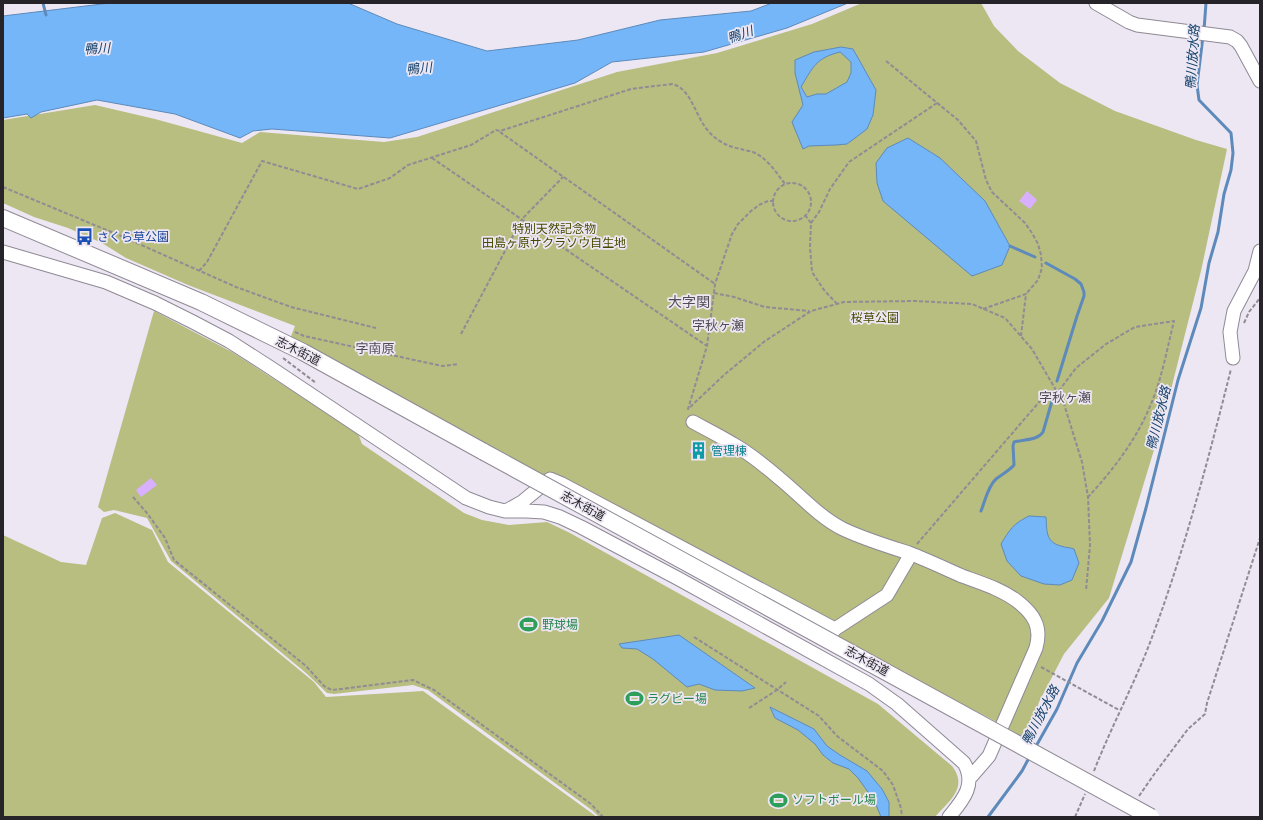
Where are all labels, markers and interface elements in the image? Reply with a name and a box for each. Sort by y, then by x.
water label: 鴨川 [725,23,757,46]
water label: 鴨川放水路 [1183,23,1202,90]
water label: 鴨川 [84,40,112,57]
water label: 鴨川 [405,59,435,77]
park label: 特別天然記念物 田島ヶ原サクラソウ自生地 [482,222,626,250]
bus stop icon: さくら草公園 [74,227,94,247]
place label: さくら草公園 [97,230,169,244]
district label: 大字関 [668,294,710,311]
park label: 桜草公園 [851,311,899,325]
district label: 字秋ヶ瀬 [692,318,744,333]
street label: 志木街道 [273,334,323,368]
district label: 字南原 [355,341,395,356]
water label: 鴨川放水路 [1143,384,1174,451]
district label: 字秋ヶ瀬 [1039,390,1091,405]
building icon: 管理棟 [688,441,708,461]
place label: 管理棟 [711,444,747,458]
street label: 志木街道 [559,488,607,524]
sports icon: 野球場 [519,615,539,635]
place label: 野球場 [542,618,578,632]
street label: 志木街道 [843,643,891,679]
water label: 鴨川放水路 [1019,682,1063,747]
sports icon: ラグビー場 [624,689,644,709]
place label: ラグビー場 [647,692,707,706]
sports icon: ソフトボール場 [769,790,789,810]
place label: ソフトボール場 [792,793,876,807]

